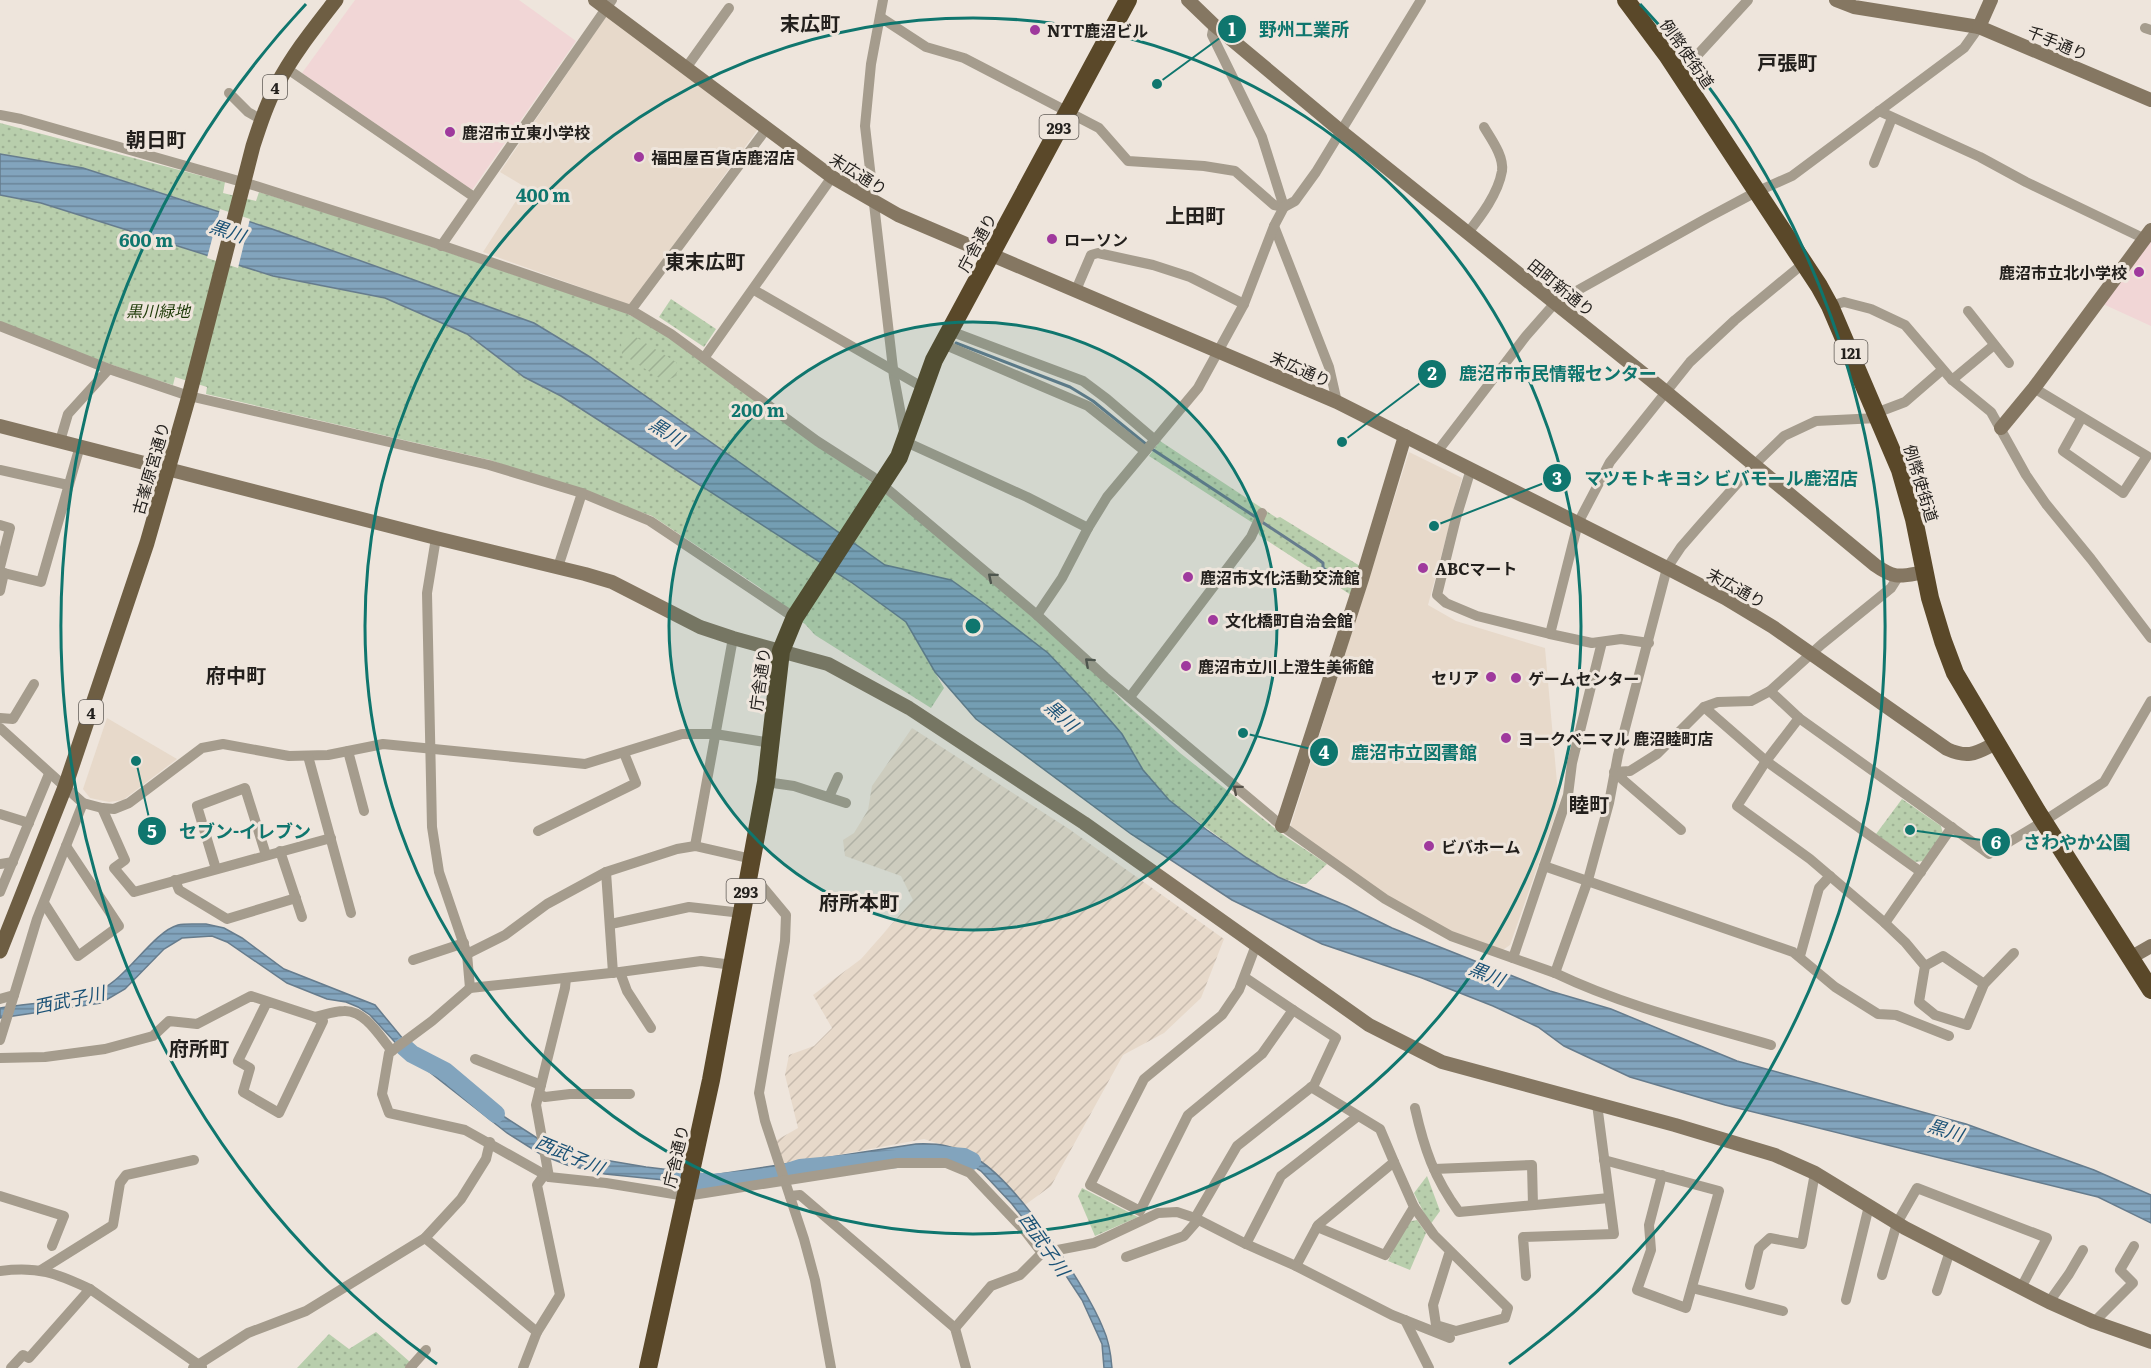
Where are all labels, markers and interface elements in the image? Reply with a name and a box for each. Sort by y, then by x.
district label: 末広町 [780,7,840,37]
callout: 野州工業所 [1217,11,1361,47]
street label: 例幣使街道 [1655,13,1721,93]
text: 1 [1228,15,1236,42]
text: 野州工業所 [1259,15,1349,42]
place label: NTT鹿沼ビル [1047,18,1148,42]
street label: 千手通り [2024,18,2092,66]
marker: NTT鹿沼ビル [1028,23,1042,37]
district label: 戸張町 [1757,46,1817,76]
road number: 4 [263,75,287,99]
road number: 293 [1040,115,1078,139]
place label: 鹿沼市立東小学校 [462,120,590,144]
district label: 朝日町 [126,123,186,153]
marker: 鹿沼市立東小学校 [443,125,457,139]
place label: 福田屋百貨店鹿沼店 [651,145,795,169]
street label: 末広通り [825,146,893,200]
marker: 福田屋百貨店鹿沼店 [632,150,646,164]
text: 400 m [516,181,570,208]
district label: 上田町 [1165,199,1225,229]
street label: 庁舎通り [950,208,1002,276]
water label: 黒川 [207,211,251,249]
text: 600 m [119,226,173,253]
place label: ローソン [1064,227,1128,251]
marker: ローソン [1045,232,1059,246]
district label: 東末広町 [665,245,745,275]
street label: 田町新通り [1523,252,1601,322]
place label: 鹿沼市立北小学校 [1999,260,2127,284]
marker: 鹿沼市立北小学校 [2132,265,2146,279]
park label: 黒川緑地 [126,298,192,322]
road number: 121 [1834,340,1868,364]
street label: 末広通り [1267,344,1335,392]
callout: 鹿沼市市民情報センター [1417,356,1669,392]
text: 2 [1427,359,1437,386]
text: 鹿沼市市民情報センター [1459,359,1657,386]
text: 200 m [731,396,785,423]
water label: 黒川 [645,410,691,453]
street label: 古峯原宮通り [125,419,175,517]
street label: 例幣使街道 [1899,441,1945,525]
callout: マツモトキヨシ ビバモール鹿沼店 [1542,460,1870,496]
text: 3 [1552,464,1562,491]
text: マツモトキヨシ ビバモール鹿沼店 [1584,464,1858,491]
place label: ABCマート [1435,556,1518,580]
marker: ABCマート [1416,561,1430,575]
street label: 末広通り [1703,561,1771,613]
place label: 鹿沼市文化活動交流館 [1200,565,1360,589]
marker: 鹿沼市文化活動交流館 [1181,570,1195,584]
one-way arrow [988,573,999,584]
place label: 文化橋町自治会館 [1225,608,1353,632]
marker: 文化橋町自治会館 [1206,613,1220,627]
centre of rings [963,616,983,636]
street label: 庁舎通り [743,646,775,712]
place label: 鹿沼市立川上澄生美術館 [1198,654,1374,678]
one-way arrow [1085,658,1095,669]
district label: 府中町 [206,659,266,689]
marker: 鹿沼市立川上澄生美術館 [1179,659,1193,673]
place label: セリア [1431,665,1479,689]
place label: ゲームセンター [1528,666,1640,690]
marker: セリア [1484,670,1498,684]
marker: ゲームセンター [1509,671,1523,685]
water label: 黒川 [1040,693,1086,738]
road number: 4 [79,700,103,724]
place label: ヨークベニマル 鹿沼睦町店 [1518,726,1713,750]
marker: ヨークベニマル 鹿沼睦町店 [1499,731,1513,745]
callout: 鹿沼市立図書館 [1309,734,1489,770]
text: 4 [1319,738,1330,765]
text: 鹿沼市立図書館 [1351,738,1477,765]
one-way arrow [1232,785,1243,796]
district label: 睦町 [1569,788,1609,818]
callout: セブン-イレブン [137,813,323,849]
text: 5 [147,817,157,844]
text: セブン-イレブン [179,817,311,844]
callout: さわやか公園 [1981,824,2143,860]
text: 6 [1991,828,2001,855]
text: さわやか公園 [2023,828,2131,855]
place label: ビバホーム [1441,834,1521,858]
marker: ビバホーム [1422,839,1436,853]
road number: 293 [726,879,766,903]
district label: 府所本町 [819,886,899,916]
water label: 黒川 [1465,954,1511,993]
water label: 西武子川 [31,978,109,1020]
district label: 府所町 [169,1032,229,1062]
water label: 黒川 [1925,1111,1969,1148]
street label: 庁舎通り [656,1122,694,1190]
water label: 西武子川 [532,1128,610,1181]
water label: 西武子川 [1013,1207,1078,1283]

